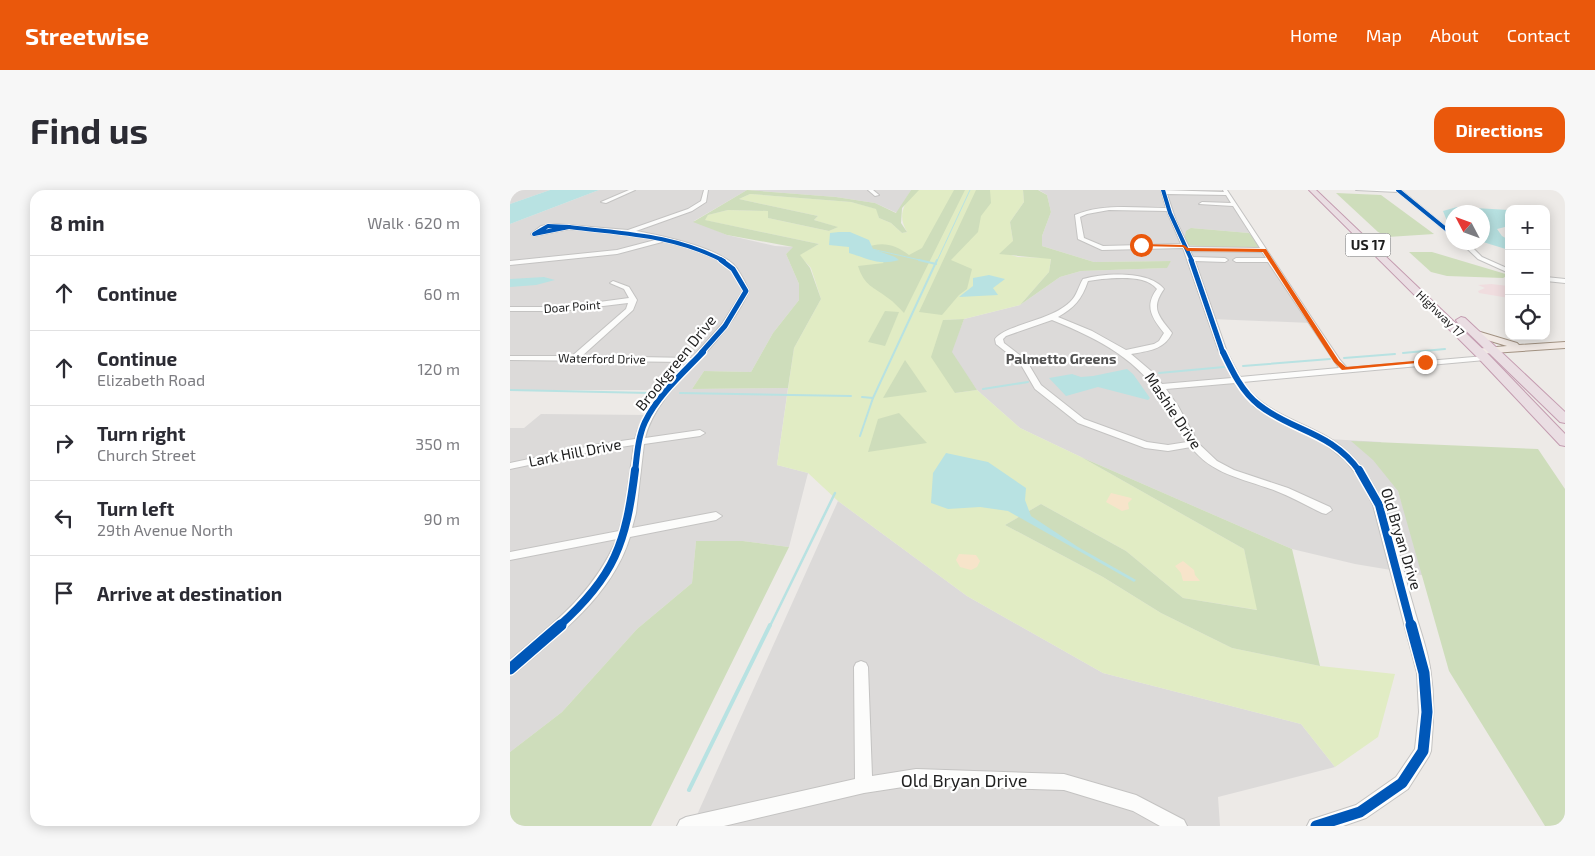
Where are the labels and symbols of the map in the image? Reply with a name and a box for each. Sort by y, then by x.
north arrow [1445,205,1490,250]
route start [1130,234,1153,257]
road number: US 17 [1346,234,1390,256]
street label: Highway 17 [1414,287,1467,339]
street label: Doar Point [543,297,601,315]
street label: Brookgreen Drive [631,311,719,414]
street label: Waterford Drive [558,350,646,366]
district label: Palmetto Greens [1006,350,1116,367]
route end [1414,351,1437,374]
street label: Mashie Drive [1142,369,1206,452]
street label: Lark Hill Drive [527,434,623,470]
street label: Old Bryan Drive [1378,486,1426,592]
street label: Old Bryan Drive [901,769,1027,791]

